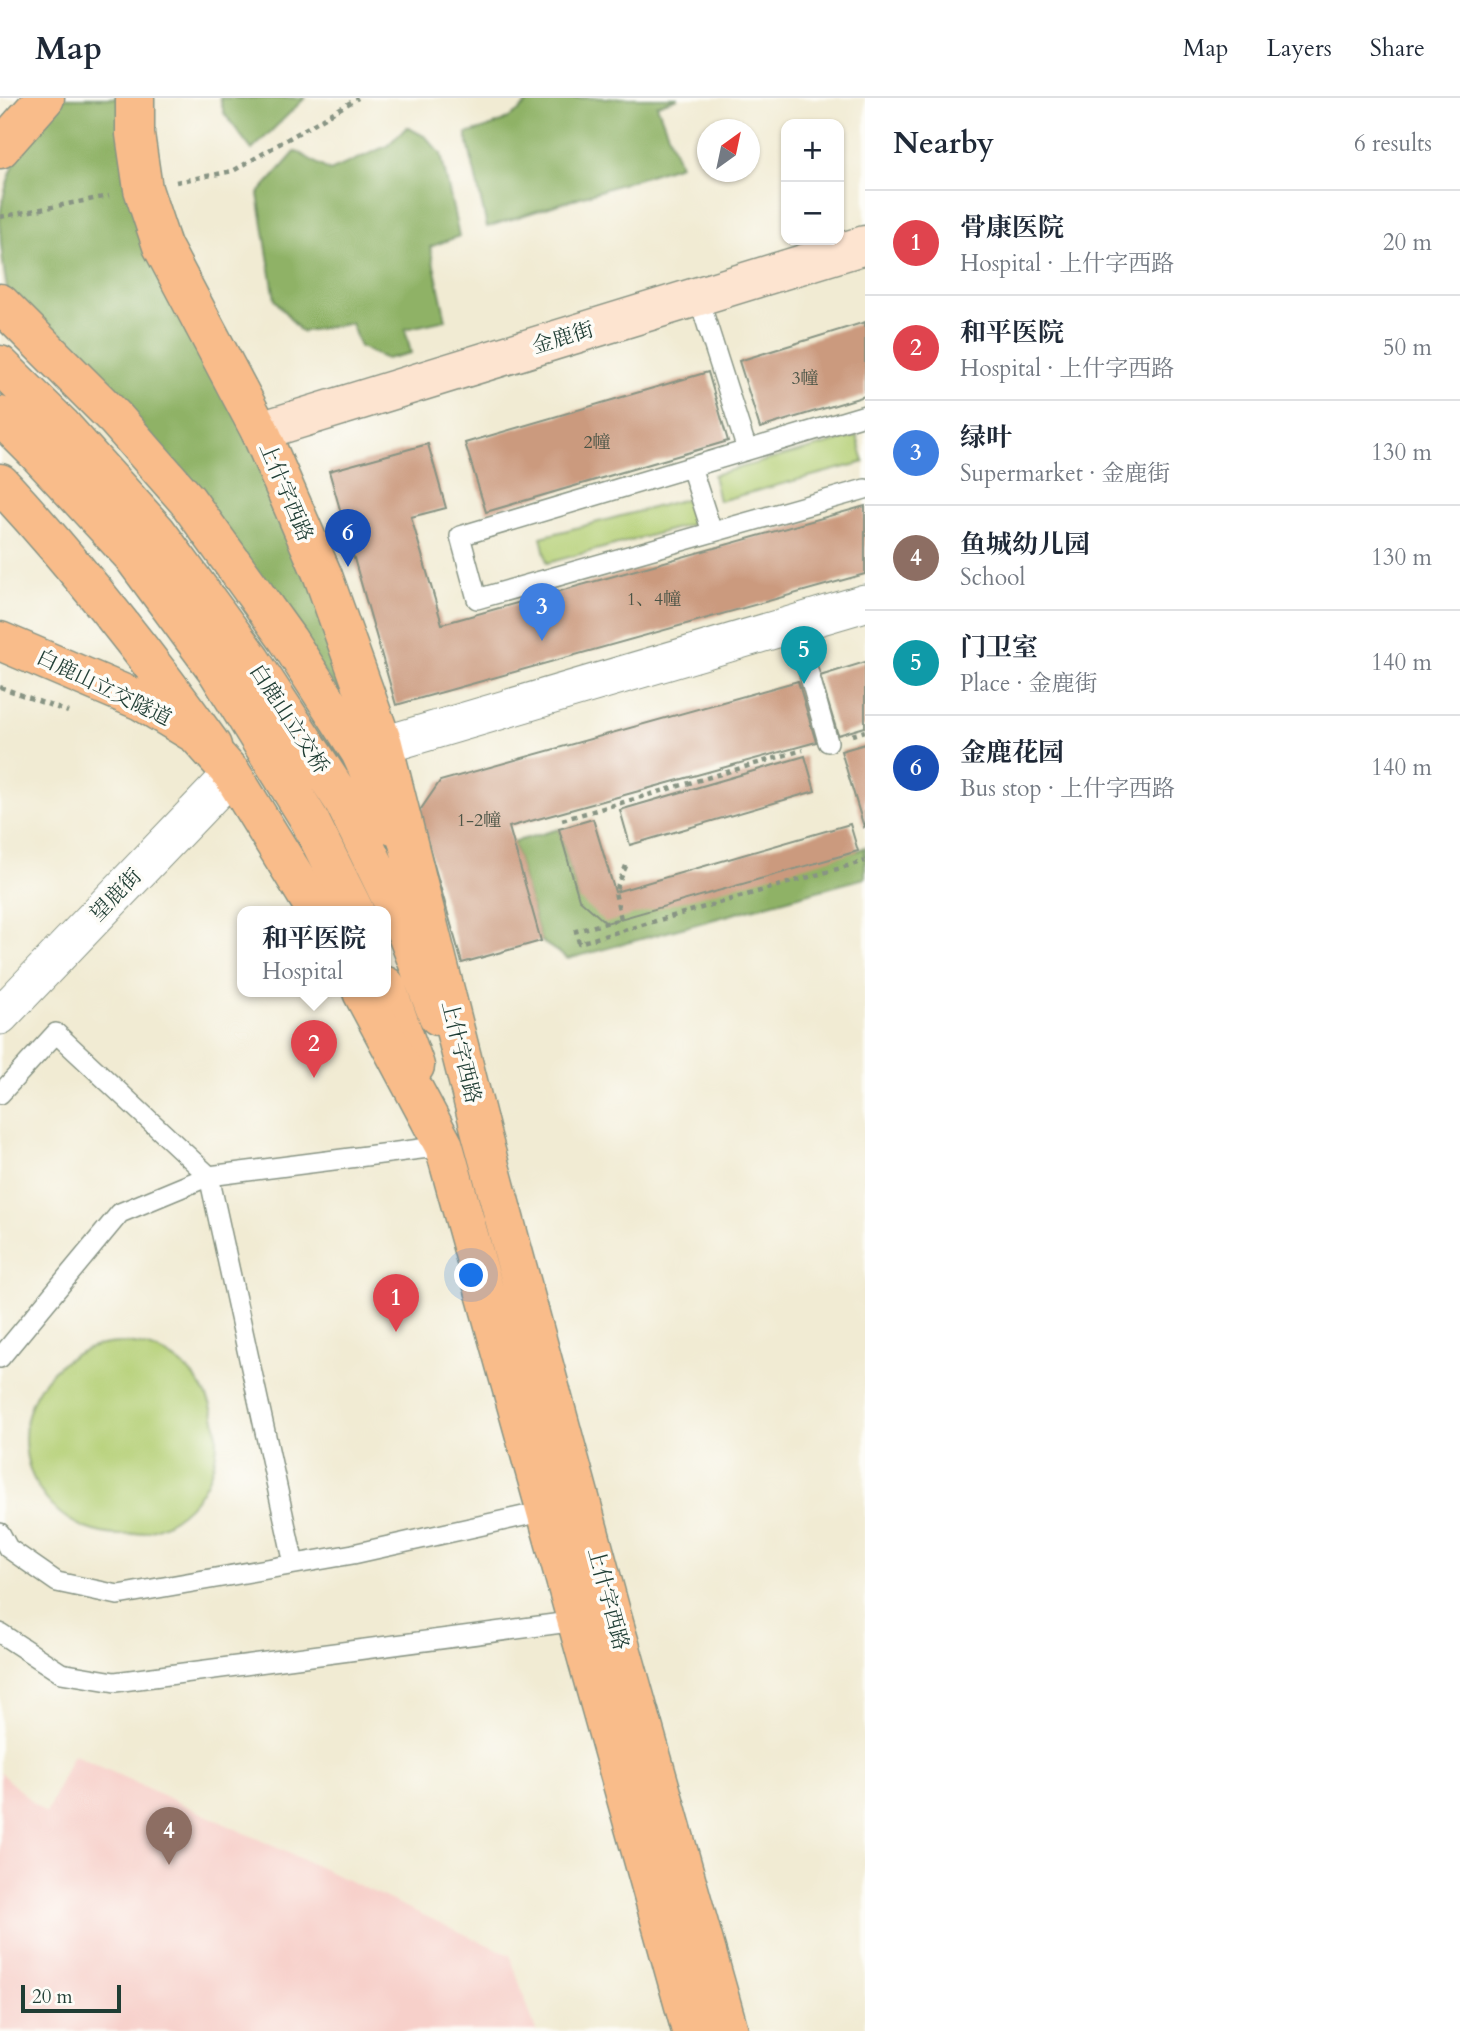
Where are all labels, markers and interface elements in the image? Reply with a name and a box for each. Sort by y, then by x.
text: Map [35,26,102,71]
text: Map [1183,32,1229,65]
text: Layers [1267,32,1332,65]
text: Share [1370,32,1425,65]
north arrow [697,119,760,182]
map controls [781,119,844,245]
button: + [781,119,844,182]
text: Nearby [893,123,994,164]
text: 6 results [1354,128,1432,159]
button: − [781,182,844,245]
text: 骨康医院 [960,210,1064,245]
text: 1 [910,227,922,258]
text: 20 m [1383,227,1432,258]
text: Hospital · 上什字西路 [960,248,1174,279]
street label: 金鹿街 [529,315,597,361]
text: 和平医院 [960,315,1064,350]
text: 2 [910,332,922,363]
text: 50 m [1383,332,1432,363]
text: Hospital · 上什字西路 [960,353,1174,384]
house number: 3幢 [791,366,819,391]
text: 绿叶 [960,420,1012,455]
house number: 2幢 [583,430,611,455]
text: 3 [910,437,922,468]
text: 130 m [1371,437,1432,468]
street label: 上什字西路 [252,438,320,546]
text: Supermarket · 金鹿街 [960,458,1170,489]
pin: 6 [325,509,371,567]
text: 鱼城幼儿园 [960,527,1090,562]
text: 4 [910,542,922,573]
text: 130 m [1371,542,1432,573]
text: School [960,562,1025,593]
pin: 3 [519,583,565,641]
house number: 1、4幢 [627,587,681,612]
pin: 5 [781,626,827,684]
text: 门卫室 [960,630,1038,665]
street label: 白鹿山立交隧道 [32,643,176,733]
text: 5 [910,647,922,678]
text: 140 m [1371,647,1432,678]
street label: 白鹿山立交桥 [243,658,335,780]
text: Place · 金鹿街 [960,668,1098,699]
text: 金鹿花园 [960,735,1064,770]
text: 6 [910,752,922,783]
text: 140 m [1371,752,1432,783]
text: Bus stop · 上什字西路 [960,773,1175,804]
house number: 1-2幢 [457,808,501,833]
street label: 望鹿街 [84,862,148,928]
popup [237,906,391,997]
text: 和平医院 [262,921,366,956]
text: Hospital [262,956,343,987]
street label: 上什字西路 [434,998,488,1106]
pin: 2 [291,1020,337,1078]
your location [454,1258,488,1292]
pin: 1 [373,1274,419,1332]
street label: 上什字西路 [580,1545,636,1653]
pin: 4 [146,1807,192,1865]
scale bar [21,1982,121,2014]
text: 20 m [32,1984,73,2010]

